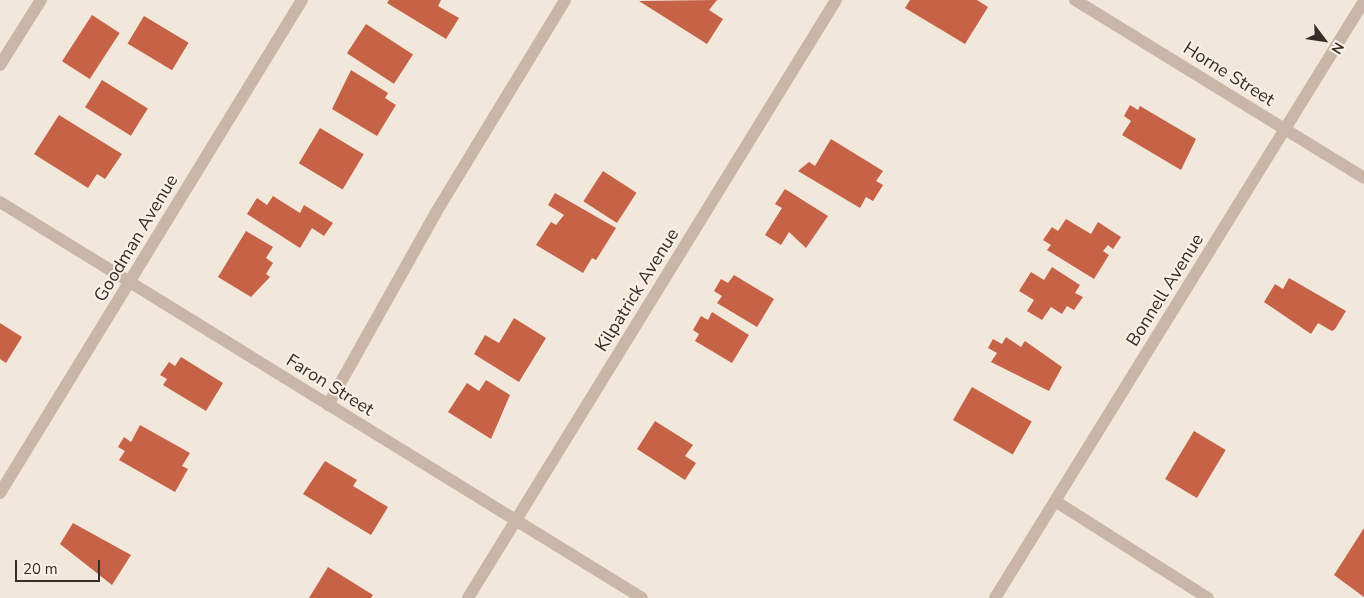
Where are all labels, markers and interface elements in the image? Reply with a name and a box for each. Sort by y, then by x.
north arrow [1299,15,1349,65]
street label: Horne Street [1179,37,1279,111]
text: N [1326,39,1348,57]
street label: Goodman Avenue [89,170,183,306]
street label: Kilpatrick Avenue [591,225,683,355]
street label: Bonnell Avenue [1122,230,1208,350]
street label: Faron Street [282,350,378,420]
scale bar [18,550,102,582]
text: 20 m [23,559,58,579]

